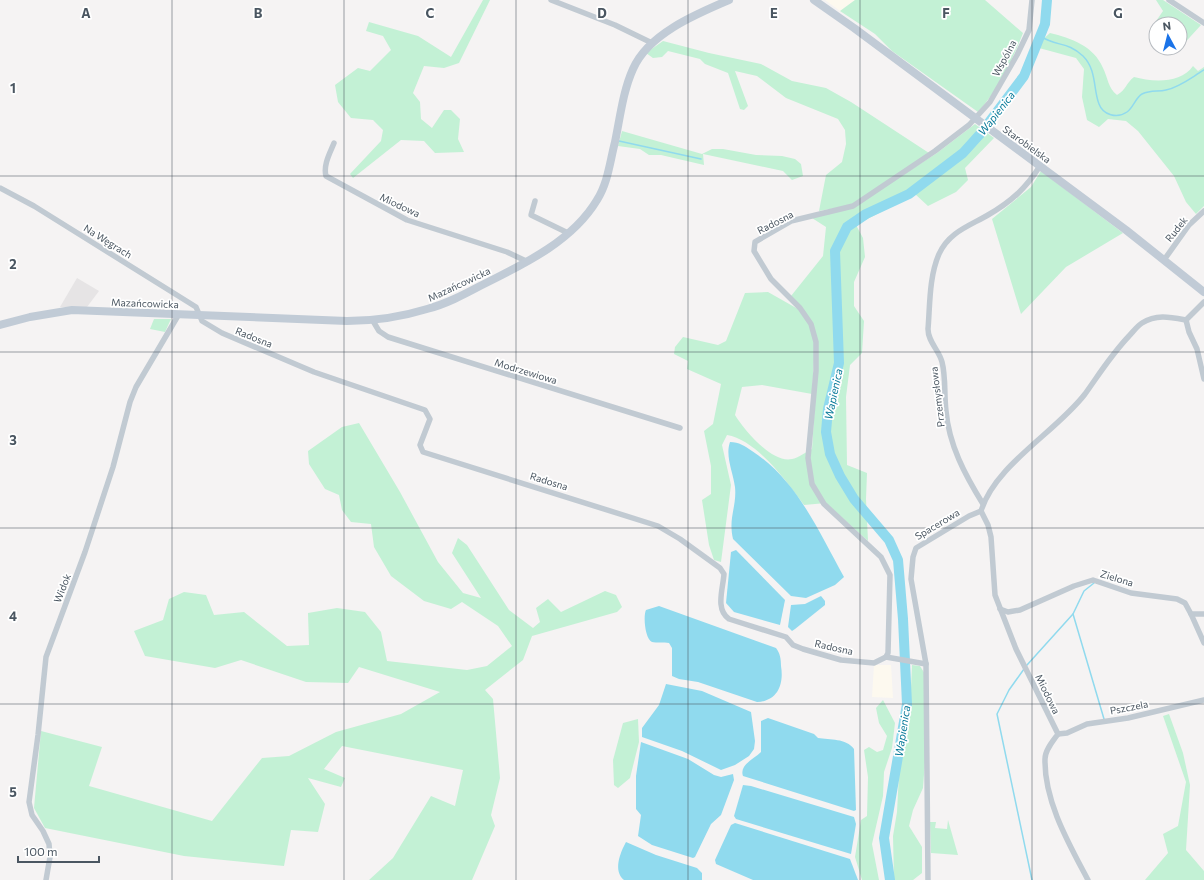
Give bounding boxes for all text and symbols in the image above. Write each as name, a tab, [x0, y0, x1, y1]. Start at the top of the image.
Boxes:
text: A	[81, 5, 91, 21]
text: B	[254, 5, 263, 21]
text: C	[426, 5, 435, 21]
text: D	[597, 5, 607, 21]
text: E	[770, 5, 778, 21]
text: F	[942, 5, 950, 21]
text: G	[1113, 5, 1123, 21]
north arrow	[1148, 16, 1188, 56]
text: N	[1162, 19, 1172, 33]
street label: Wspólna	[989, 38, 1019, 78]
text: 1	[10, 80, 16, 96]
water label: Wapienica	[975, 88, 1017, 137]
street label: Starobielska	[1001, 123, 1053, 165]
street label: Miodowa	[378, 191, 422, 219]
street label: Radosna	[755, 208, 795, 236]
street label: Rudek	[1162, 214, 1190, 244]
street label: Na Węgrach	[82, 221, 134, 261]
text: 2	[9, 256, 17, 272]
street label: Mazańcowicka	[426, 264, 492, 304]
street label: Mazańcowicka	[111, 296, 179, 310]
street label: Radosna	[234, 324, 274, 350]
street label: Modrzewiowa	[493, 356, 559, 386]
street label: Przemysłowa	[927, 366, 947, 428]
water label: Wapienica	[821, 367, 845, 421]
text: 3	[9, 432, 17, 448]
street label: Radosna	[529, 470, 569, 492]
street label: Spacerowa	[912, 506, 962, 542]
street label: Zielona	[1099, 567, 1135, 589]
street label: Widok	[51, 571, 73, 604]
text: 4	[9, 608, 17, 624]
street label: Radosna	[814, 637, 854, 657]
street label: Miodowa	[1033, 672, 1063, 716]
street label: Pszczela	[1109, 697, 1149, 717]
water label: Wapienica	[892, 704, 913, 758]
text: 5	[9, 784, 17, 800]
scale bar	[18, 838, 99, 864]
text: 100 m	[24, 844, 58, 858]

